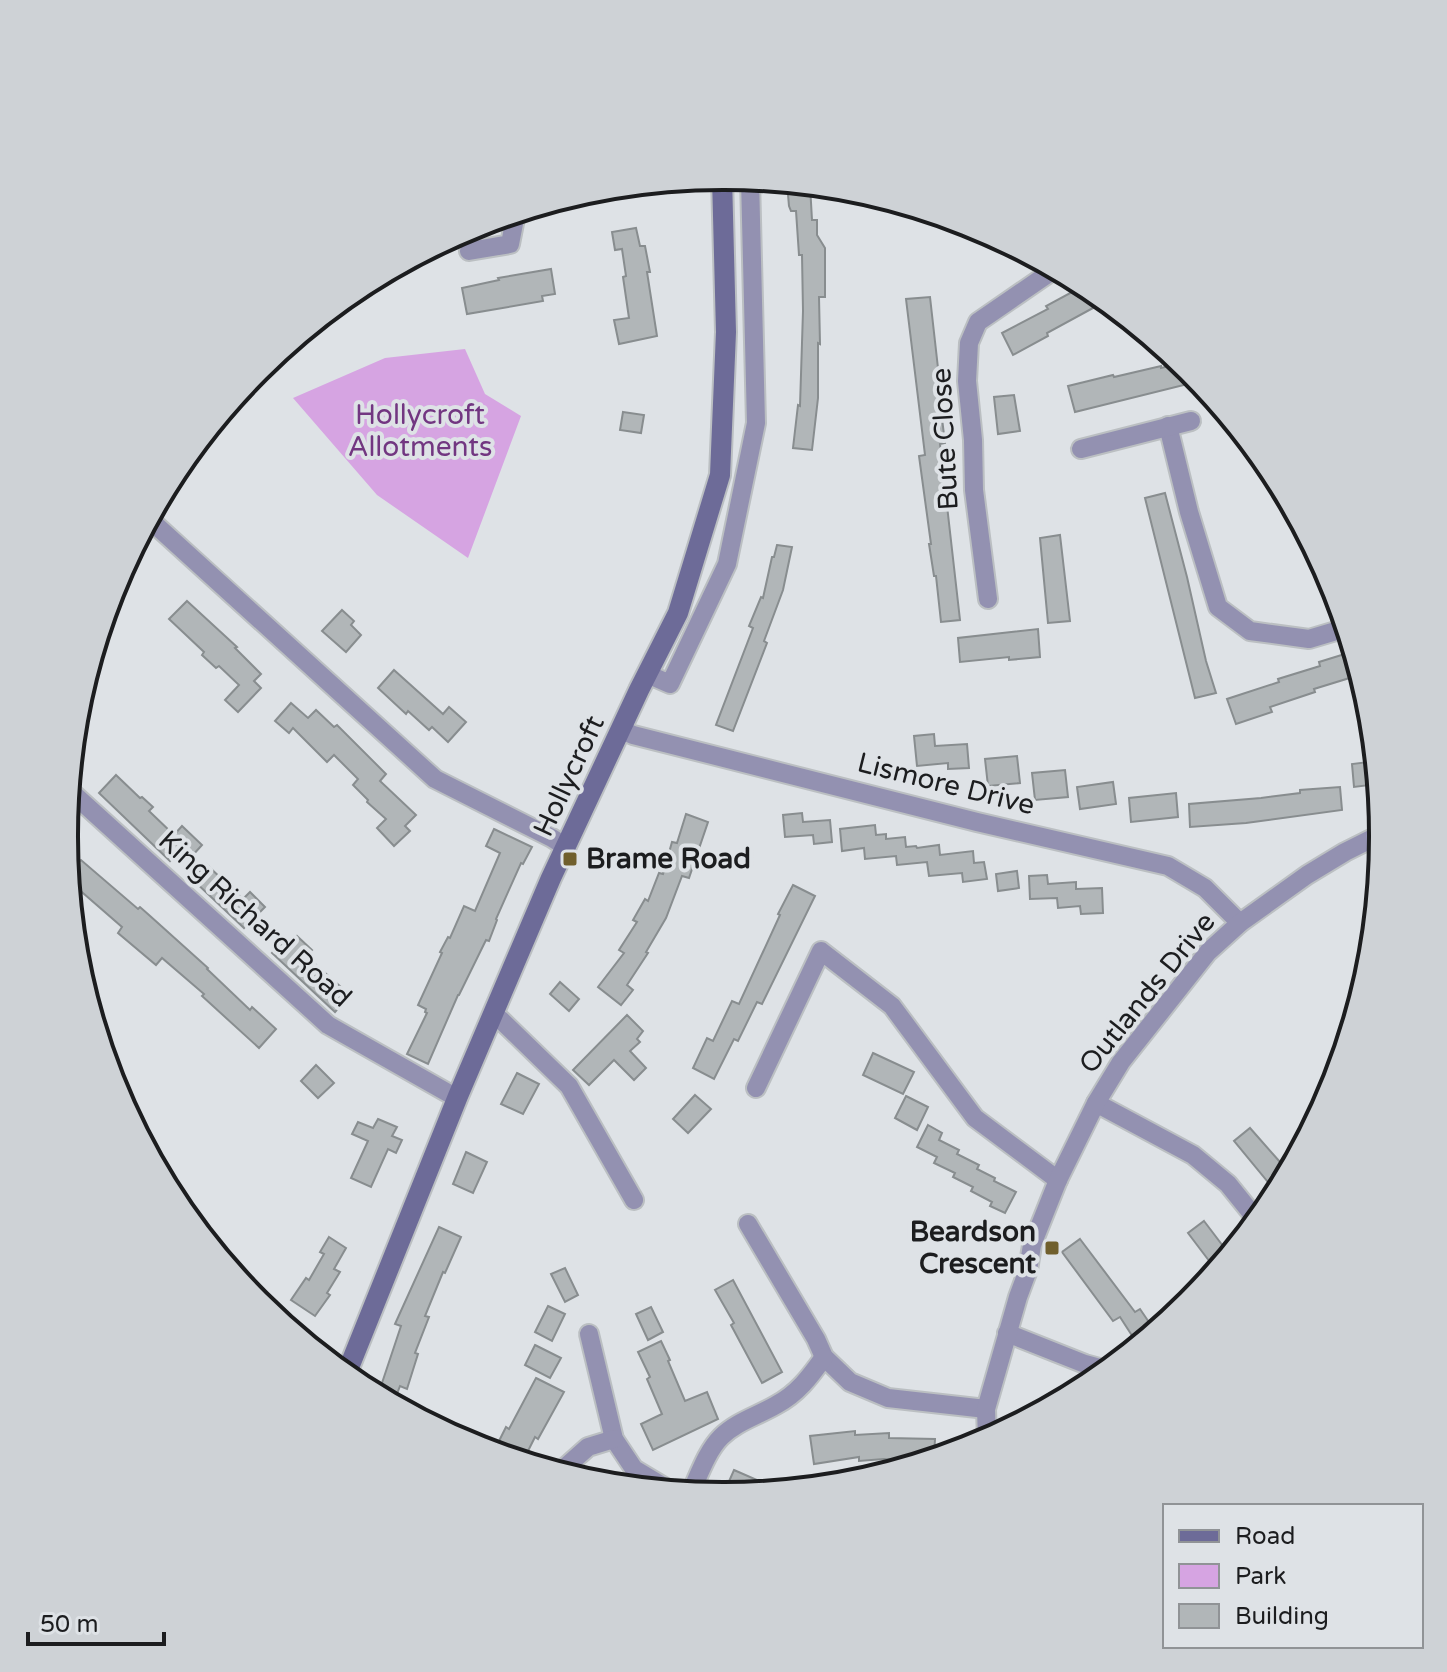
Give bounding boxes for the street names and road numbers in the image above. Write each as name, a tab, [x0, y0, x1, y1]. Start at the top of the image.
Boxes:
street label: Bute Close	[924, 367, 966, 511]
street label: Hollycroft	[526, 710, 612, 842]
street label: Lismore Drive	[854, 746, 1038, 822]
street label: King Richard Road	[151, 823, 359, 1015]
street label: Outlands Drive	[1072, 906, 1222, 1080]

